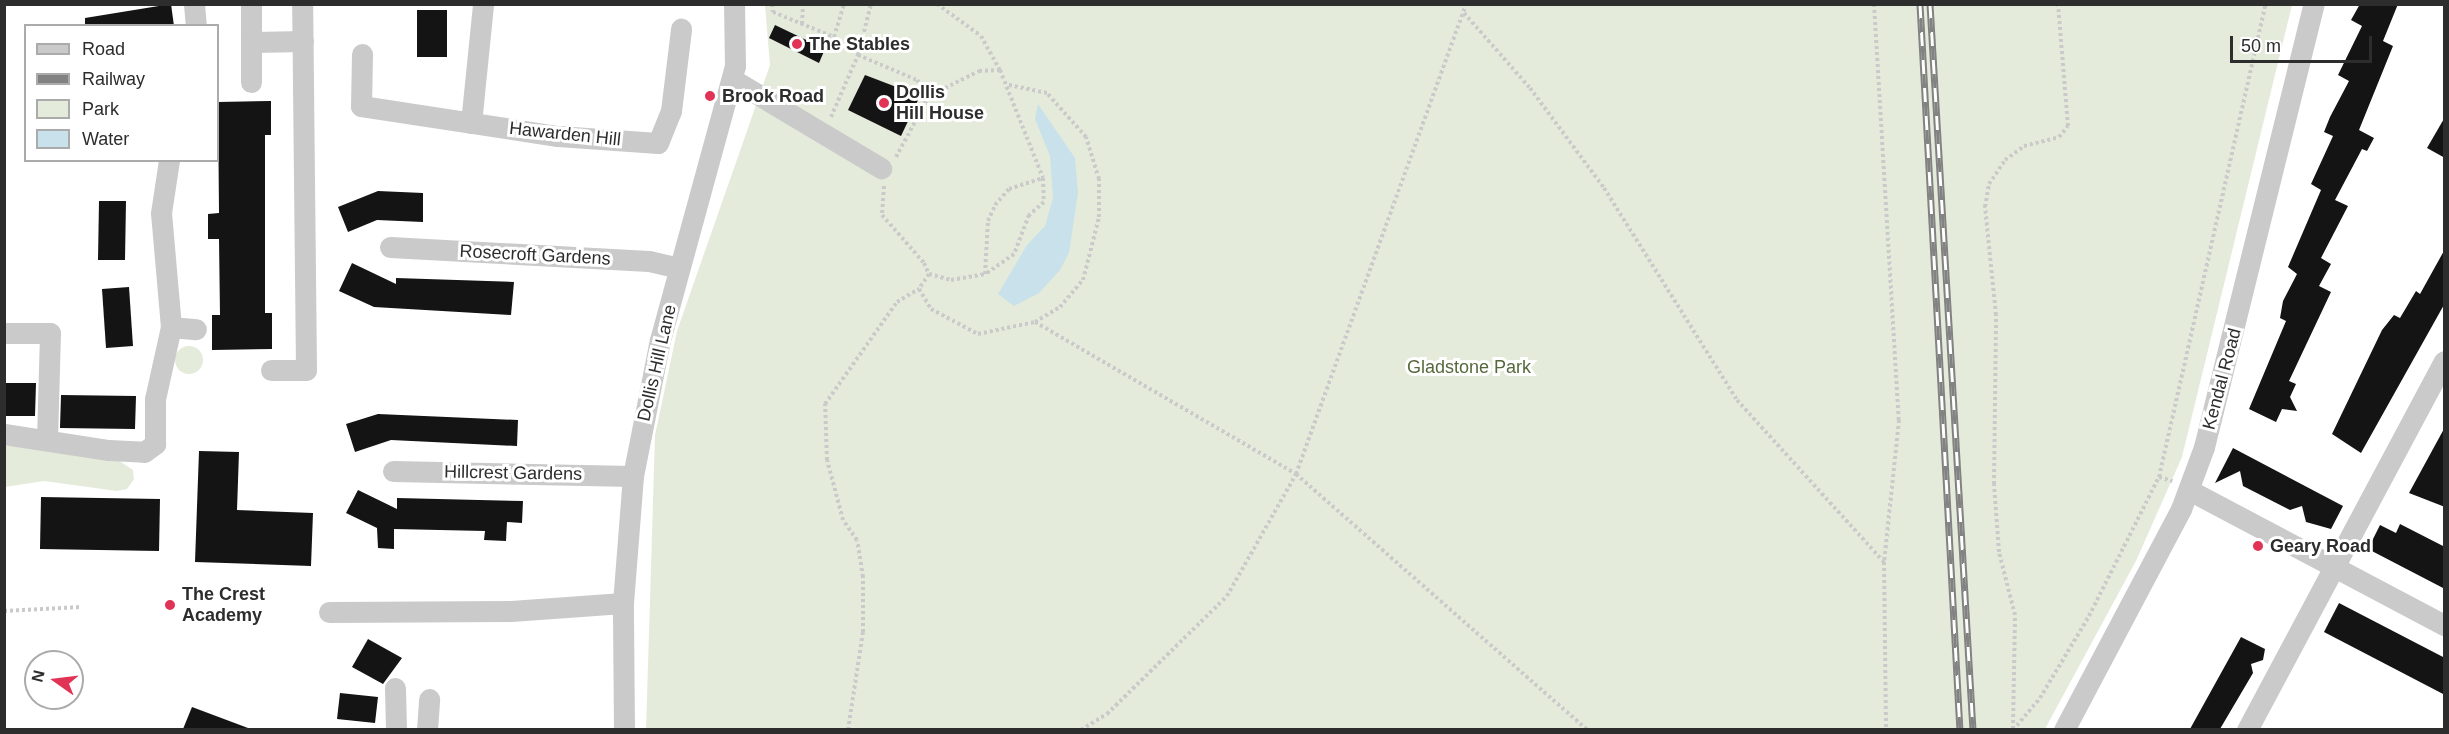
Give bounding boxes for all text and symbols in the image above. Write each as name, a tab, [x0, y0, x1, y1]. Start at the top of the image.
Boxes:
legend	[24, 24, 219, 162]
scale bar	[2233, 24, 2376, 62]
place label: The Stables	[809, 33, 910, 55]
text: 50 m	[2241, 36, 2281, 56]
marker: The Stables	[790, 37, 804, 51]
text: Road	[82, 39, 125, 59]
text: Railway	[82, 69, 145, 89]
place label: Dollis Hill House	[896, 82, 984, 124]
place label: Brook Road	[722, 85, 824, 107]
marker: Brook Road	[703, 89, 717, 103]
marker: Dollis Hill House	[877, 96, 891, 110]
text: Park	[82, 99, 119, 119]
street label: Hawarden Hill	[508, 117, 622, 151]
text: Water	[82, 129, 129, 149]
street label: Rosecroft Gardens	[459, 240, 611, 270]
street label: Dollis Hill Lane	[633, 303, 681, 423]
street label: Kendal Road	[2198, 326, 2246, 432]
park label: Gladstone Park	[1407, 356, 1531, 378]
street label: Hillcrest Gardens	[444, 461, 582, 485]
place label: Geary Road	[2270, 535, 2371, 557]
marker: Geary Road	[2251, 539, 2265, 553]
place label: The Crest Academy	[182, 584, 265, 626]
marker: The Crest Academy	[163, 598, 177, 612]
north arrow	[24, 650, 84, 710]
text: N	[28, 668, 48, 684]

